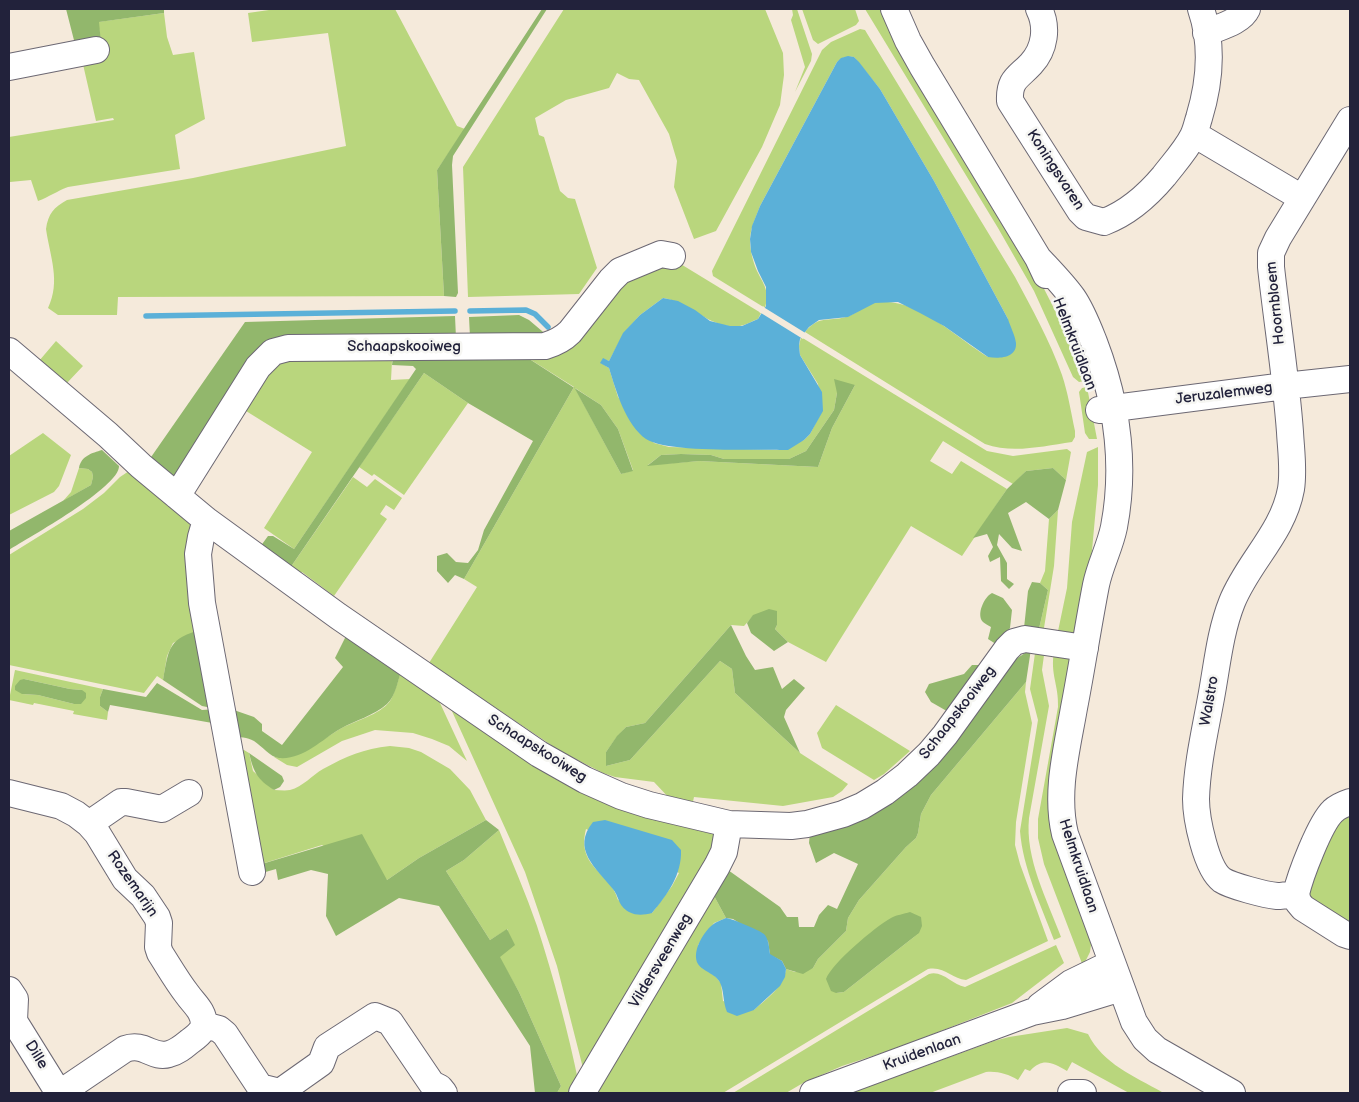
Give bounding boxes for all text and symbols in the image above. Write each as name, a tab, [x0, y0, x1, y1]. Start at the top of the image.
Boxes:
street label: Koningsvaren	[1022, 126, 1088, 214]
street label: Hoornbloem	[1263, 261, 1289, 345]
street label: Helmkruidlaan	[1048, 295, 1100, 393]
street label: Schaapskooiweg	[347, 338, 461, 356]
street label: Jeruzalemweg	[1174, 379, 1274, 409]
street label: Schaapskooiweg	[916, 663, 1000, 763]
street label: Walstro	[1197, 675, 1223, 727]
street label: Schaapskooiweg	[484, 711, 590, 787]
street label: Helmkruidlaan	[1054, 817, 1102, 915]
street label: Rozemarijn	[103, 847, 161, 921]
street label: Vildersveenweg	[626, 910, 696, 1012]
street label: Kruidenlaan	[881, 1031, 963, 1075]
street label: Dille	[20, 1038, 52, 1072]

